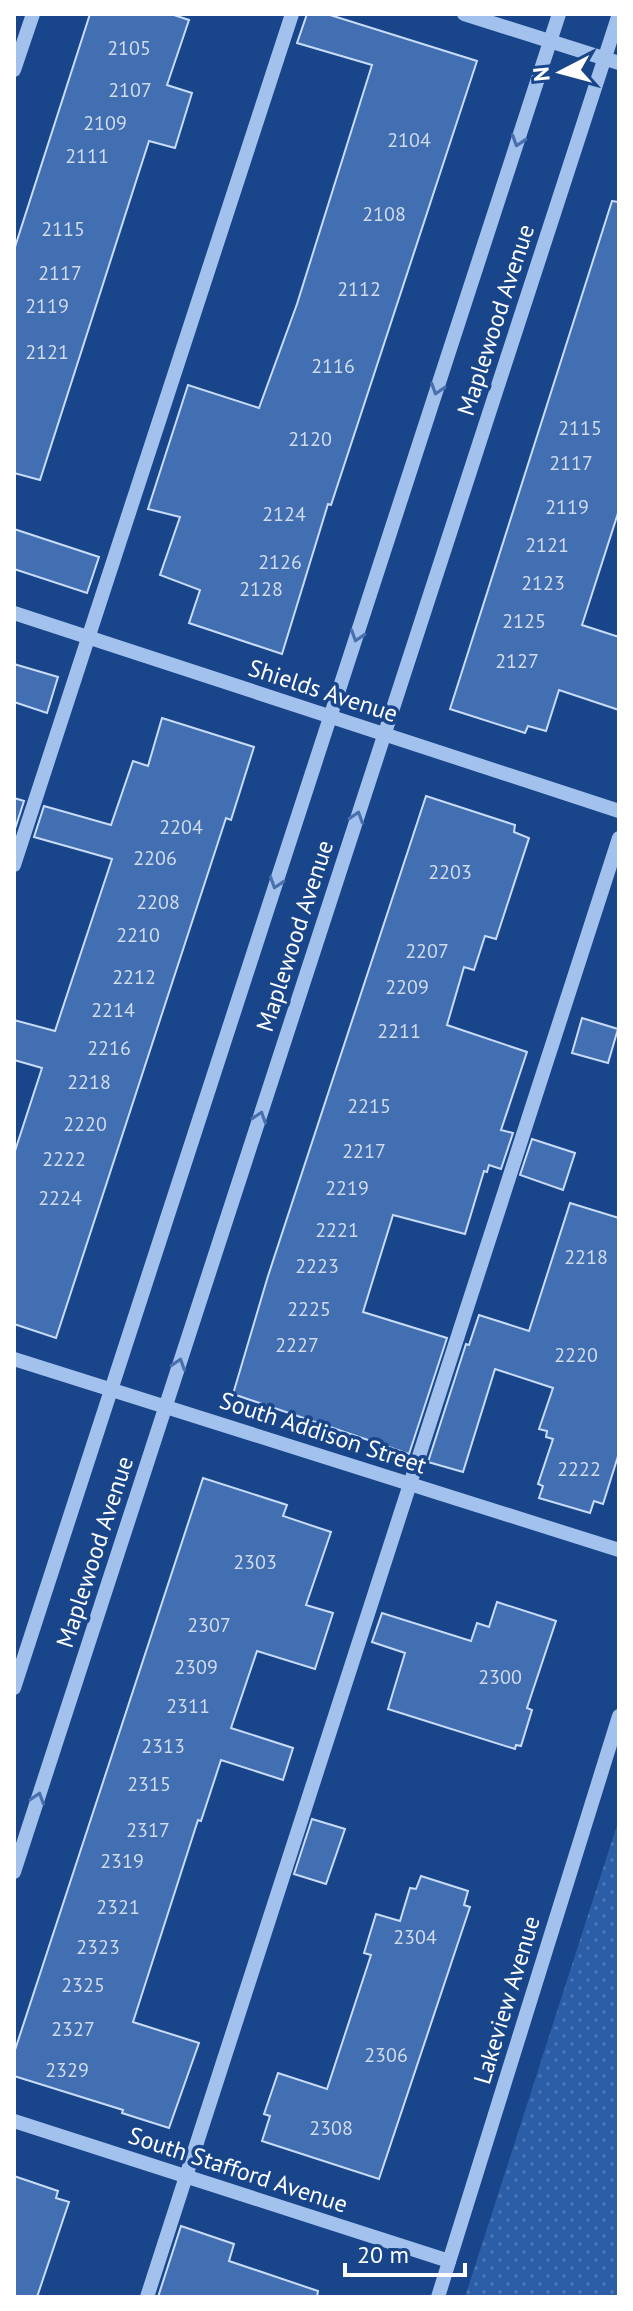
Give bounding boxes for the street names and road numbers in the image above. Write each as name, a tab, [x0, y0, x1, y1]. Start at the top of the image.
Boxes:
street label: Maplewood Avenue	[450, 220, 541, 419]
street label: Shields Avenue	[245, 652, 402, 729]
street label: Maplewood Avenue	[249, 836, 340, 1035]
street label: South Addison Street	[216, 1384, 430, 1481]
street label: Maplewood Avenue	[49, 1452, 140, 1651]
street label: Lakeview Avenue	[466, 1912, 547, 2088]
street label: South Stafford Avenue	[125, 2119, 352, 2220]

